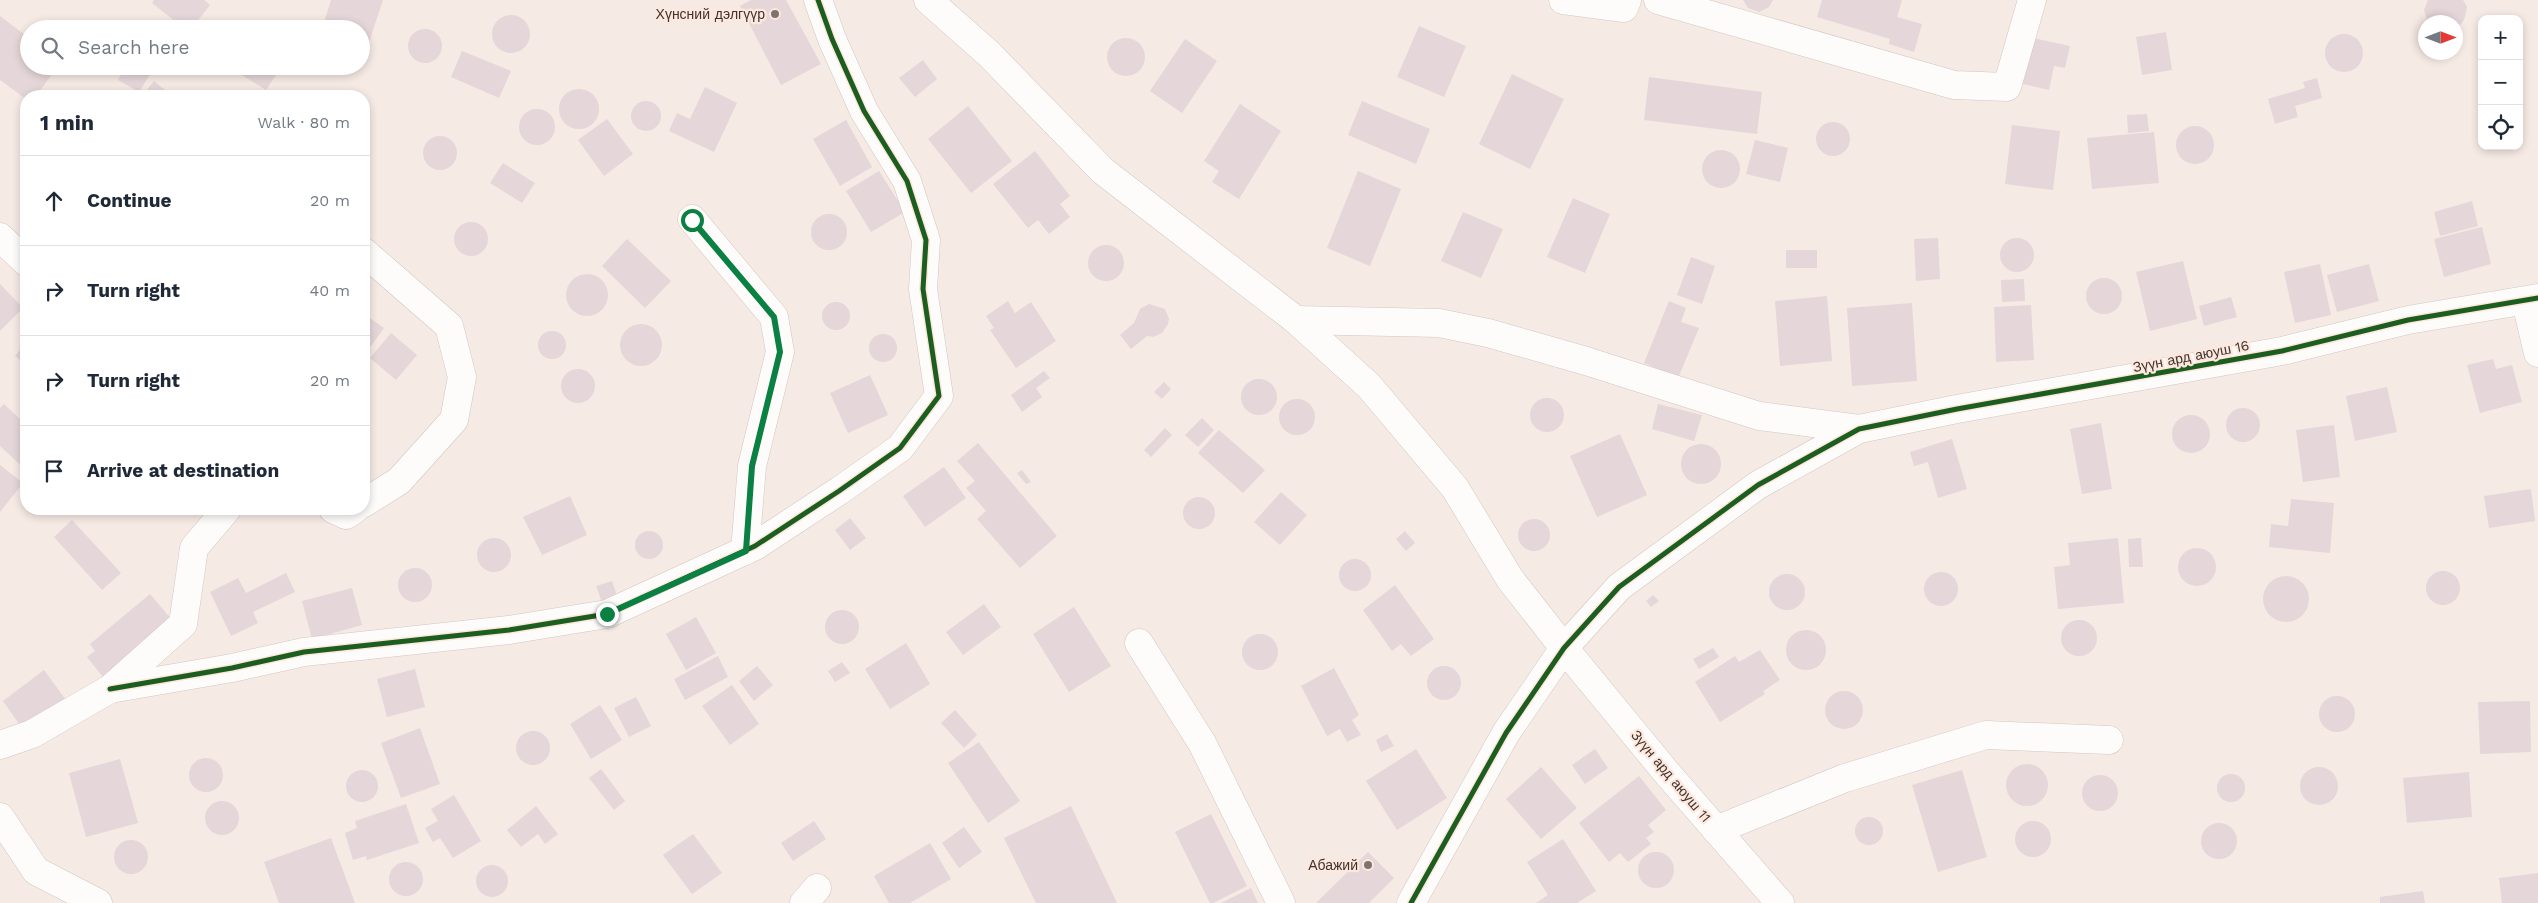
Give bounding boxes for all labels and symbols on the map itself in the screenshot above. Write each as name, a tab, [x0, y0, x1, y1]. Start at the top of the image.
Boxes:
place label: Хүнсний дэлгүүр	[656, 6, 765, 22]
marker: Хүнсний дэлгүүр	[769, 8, 781, 20]
north arrow	[2418, 15, 2463, 60]
route start	[681, 209, 704, 232]
street label: Зүүн ард аюуш 16	[2131, 337, 2251, 375]
route end	[596, 603, 619, 626]
street label: Зүүн ард аюуш 11	[1628, 727, 1714, 825]
place label: Абажий	[1308, 857, 1358, 873]
marker: Абажий	[1362, 859, 1374, 871]

